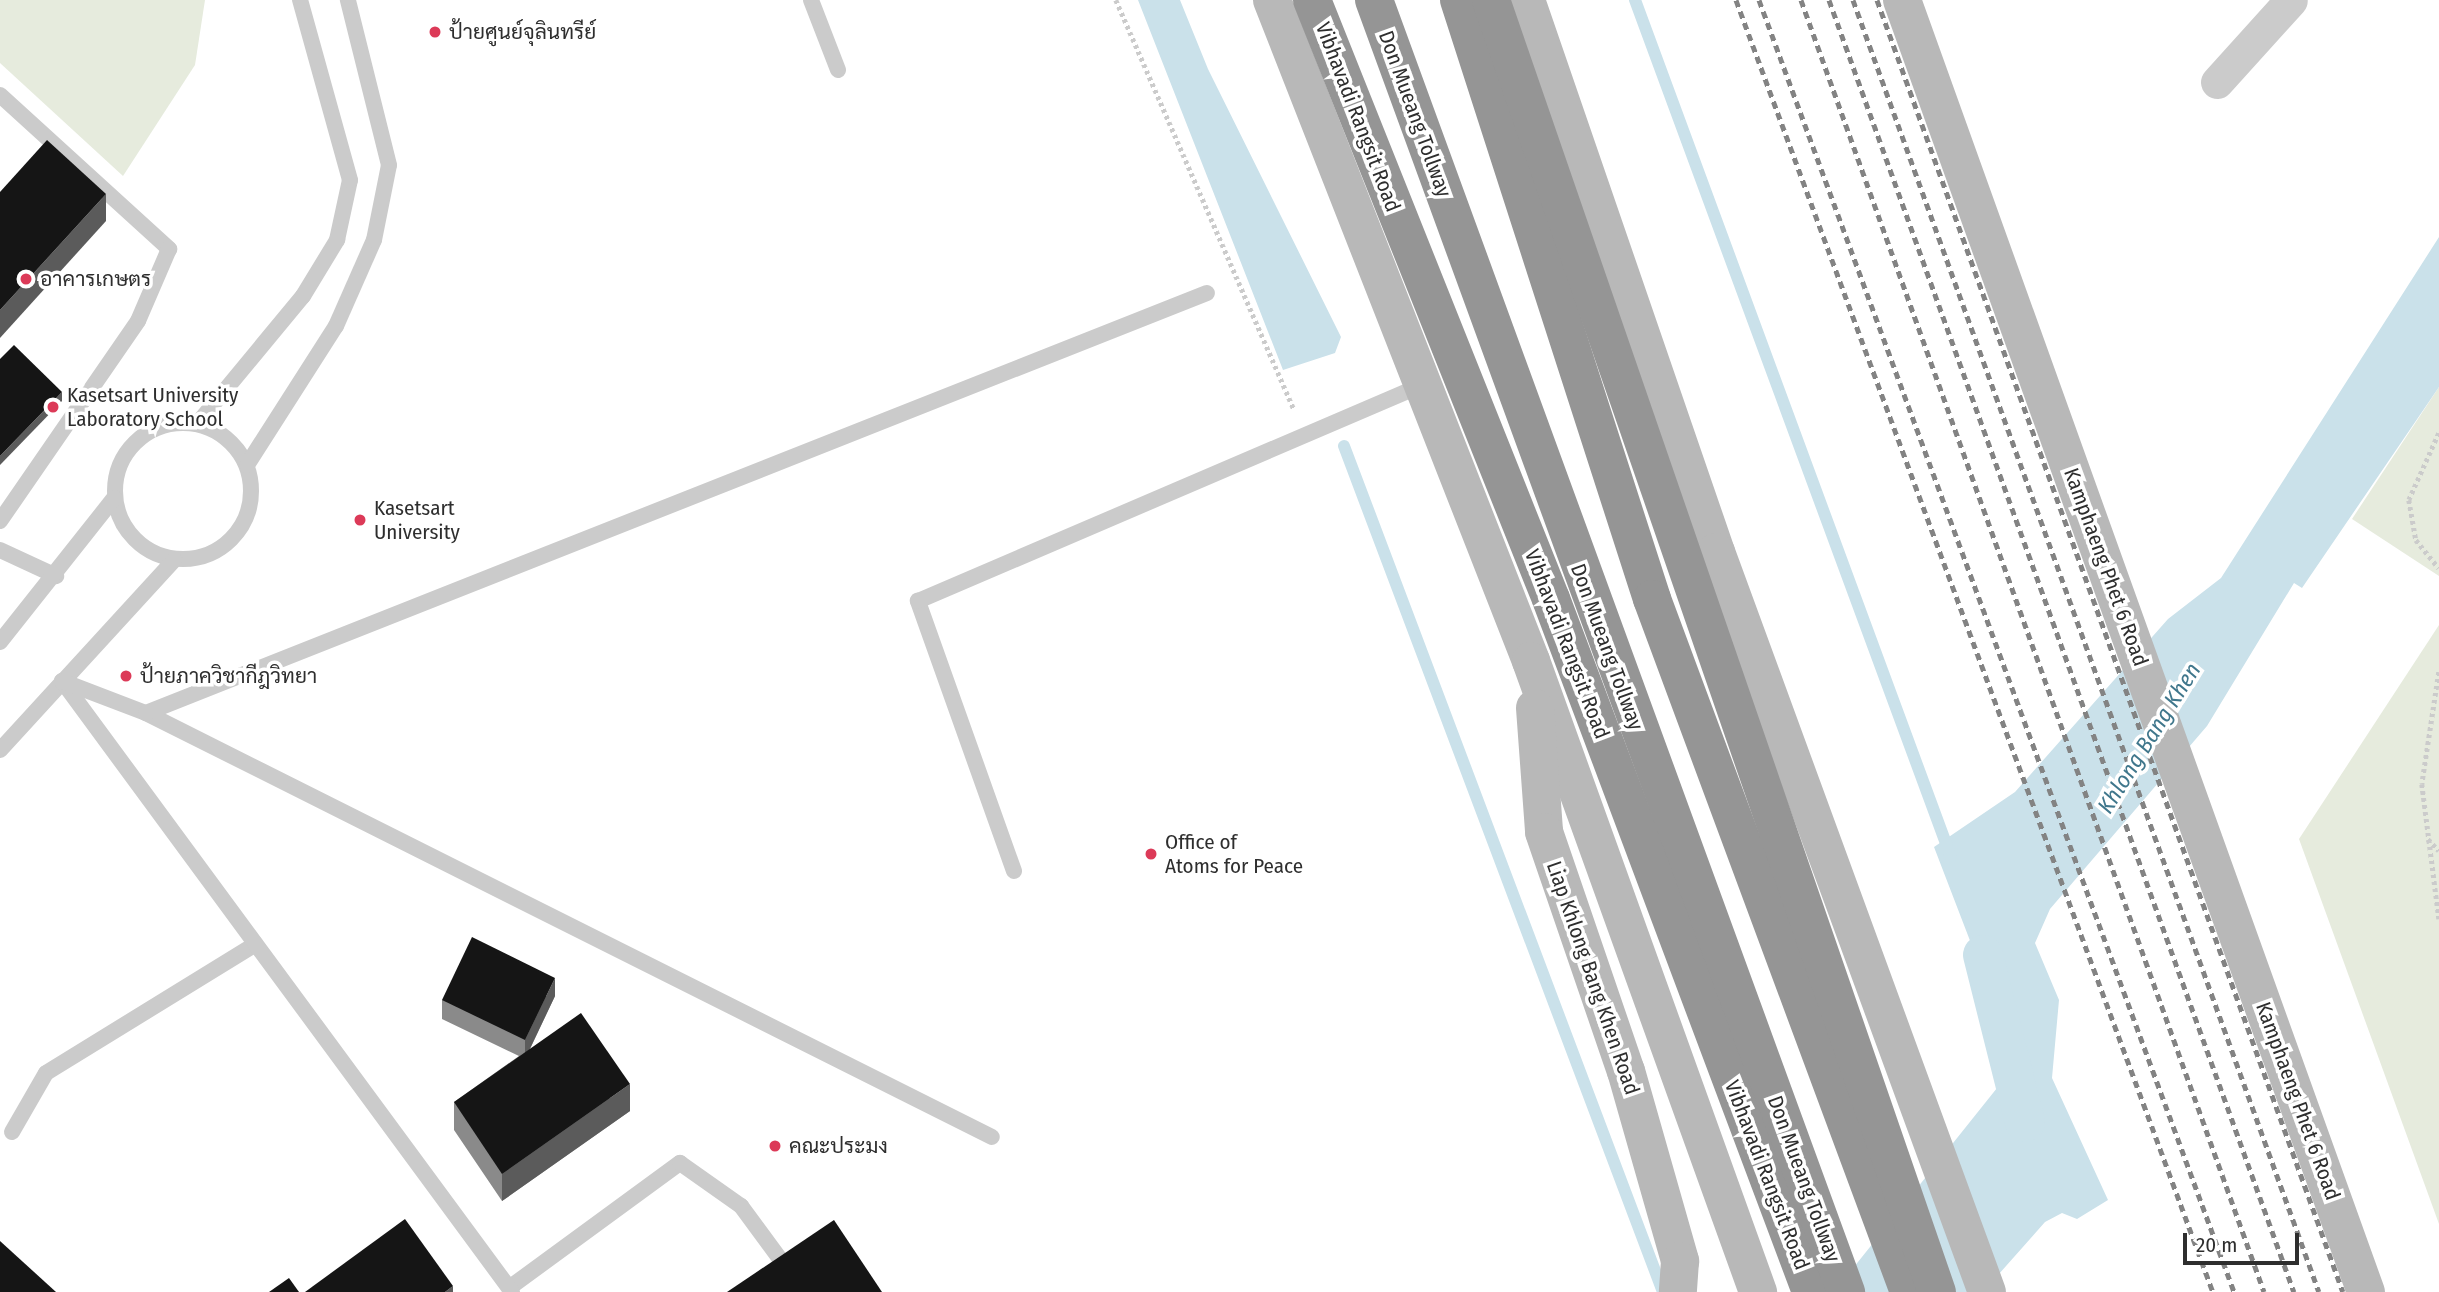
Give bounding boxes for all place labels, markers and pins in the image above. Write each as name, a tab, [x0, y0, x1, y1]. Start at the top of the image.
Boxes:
place label: ป้ายศูนย์จุลินทรีย์	[449, 19, 596, 45]
marker: ป้ายศูนย์จุลินทรีย์	[427, 24, 443, 40]
place label: อาคารเกษตร	[40, 266, 151, 292]
marker: อาคารเกษตร	[18, 271, 34, 287]
place label: Kasetsart University Laboratory School	[67, 382, 238, 432]
marker: Kasetsart University Laboratory School	[45, 399, 61, 415]
place label: Kasetsart University	[374, 495, 460, 545]
marker: Kasetsart University	[352, 512, 368, 528]
place label: ป้ายภาควิชากีฎวิทยา	[140, 663, 317, 689]
marker: ป้ายภาควิชากีฎวิทยา	[118, 668, 134, 684]
place label: Office of Atoms for Peace	[1165, 829, 1303, 879]
marker: Office of Atoms for Peace	[1143, 846, 1159, 862]
place label: คณะประมง	[789, 1133, 888, 1159]
marker: คณะประมง	[767, 1138, 783, 1154]

